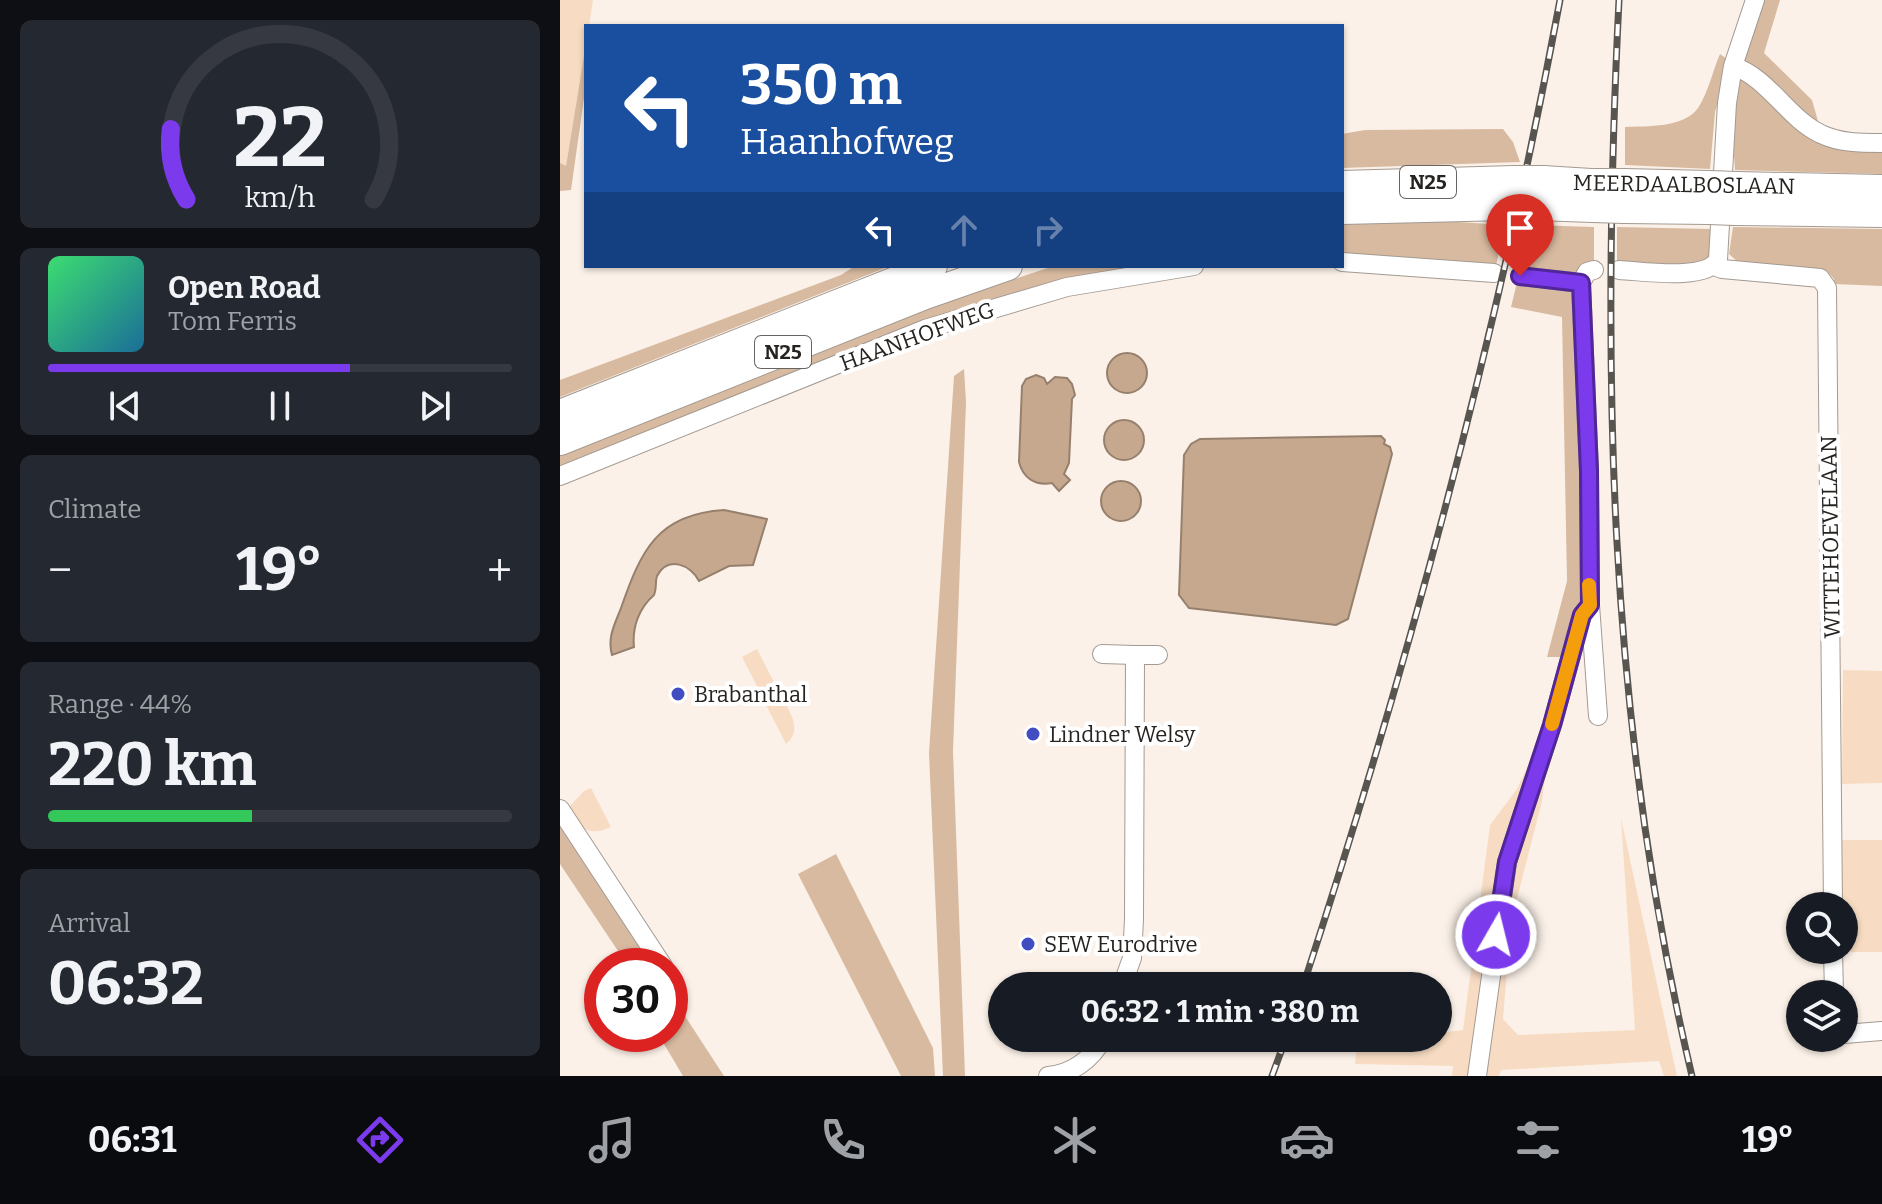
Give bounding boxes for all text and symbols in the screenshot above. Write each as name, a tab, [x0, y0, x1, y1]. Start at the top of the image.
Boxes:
text: 350 m	[740, 52, 902, 119]
icon: left	[608, 56, 712, 160]
text: 22	[233, 88, 327, 188]
text: Haanhofweg	[740, 120, 954, 164]
road number: N25	[1400, 166, 1456, 198]
street label: MEERDAALBOSLAAN	[1573, 169, 1795, 200]
text: km/h	[245, 180, 316, 215]
pin	[1486, 194, 1554, 276]
icon: arrive	[1498, 206, 1542, 250]
icon: left	[858, 208, 902, 252]
icon: ahead	[942, 208, 986, 252]
icon: right	[1026, 208, 1070, 252]
text: Open Road	[168, 270, 321, 306]
street label: HAANHOFWEG	[836, 296, 998, 377]
text: Tom Ferris	[168, 306, 297, 337]
road number: N25	[755, 336, 811, 368]
icon: previous	[103, 384, 147, 428]
icon: pause	[258, 384, 302, 428]
icon: next	[413, 384, 457, 428]
street label: WITTEHOEVELAAN	[1815, 435, 1846, 639]
text: Climate	[48, 494, 142, 525]
text: 19°	[236, 534, 323, 606]
text: −	[48, 544, 72, 597]
text: +	[487, 544, 512, 597]
place label: Brabanthal	[694, 681, 807, 708]
marker: Brabanthal	[669, 685, 687, 703]
text: Range · 44%	[48, 689, 192, 720]
place label: Lindner Welsy	[1049, 721, 1196, 748]
marker: Lindner Welsy	[1024, 725, 1042, 743]
text: 220 km	[48, 729, 257, 801]
map controls	[1786, 892, 1858, 1052]
button: search	[1786, 892, 1858, 964]
position arrow	[1454, 893, 1538, 977]
text: Arrival	[48, 908, 130, 939]
place label: SEW Eurodrive	[1044, 931, 1197, 958]
marker: SEW Eurodrive	[1019, 935, 1037, 953]
text: 06:32	[48, 948, 204, 1020]
speed limit sign: 30	[584, 948, 688, 1052]
button: layers	[1786, 980, 1858, 1052]
text: 06:32 · 1 min · 380 m	[1081, 994, 1359, 1030]
icon: directions	[352, 1112, 408, 1168]
icon: music	[584, 1112, 640, 1168]
icon: phone	[815, 1112, 871, 1168]
icon: climate	[1047, 1112, 1103, 1168]
icon: car	[1279, 1112, 1335, 1168]
icon: filters	[1510, 1112, 1566, 1168]
text: 06:31	[88, 1118, 177, 1162]
text: 19°	[1742, 1118, 1794, 1162]

